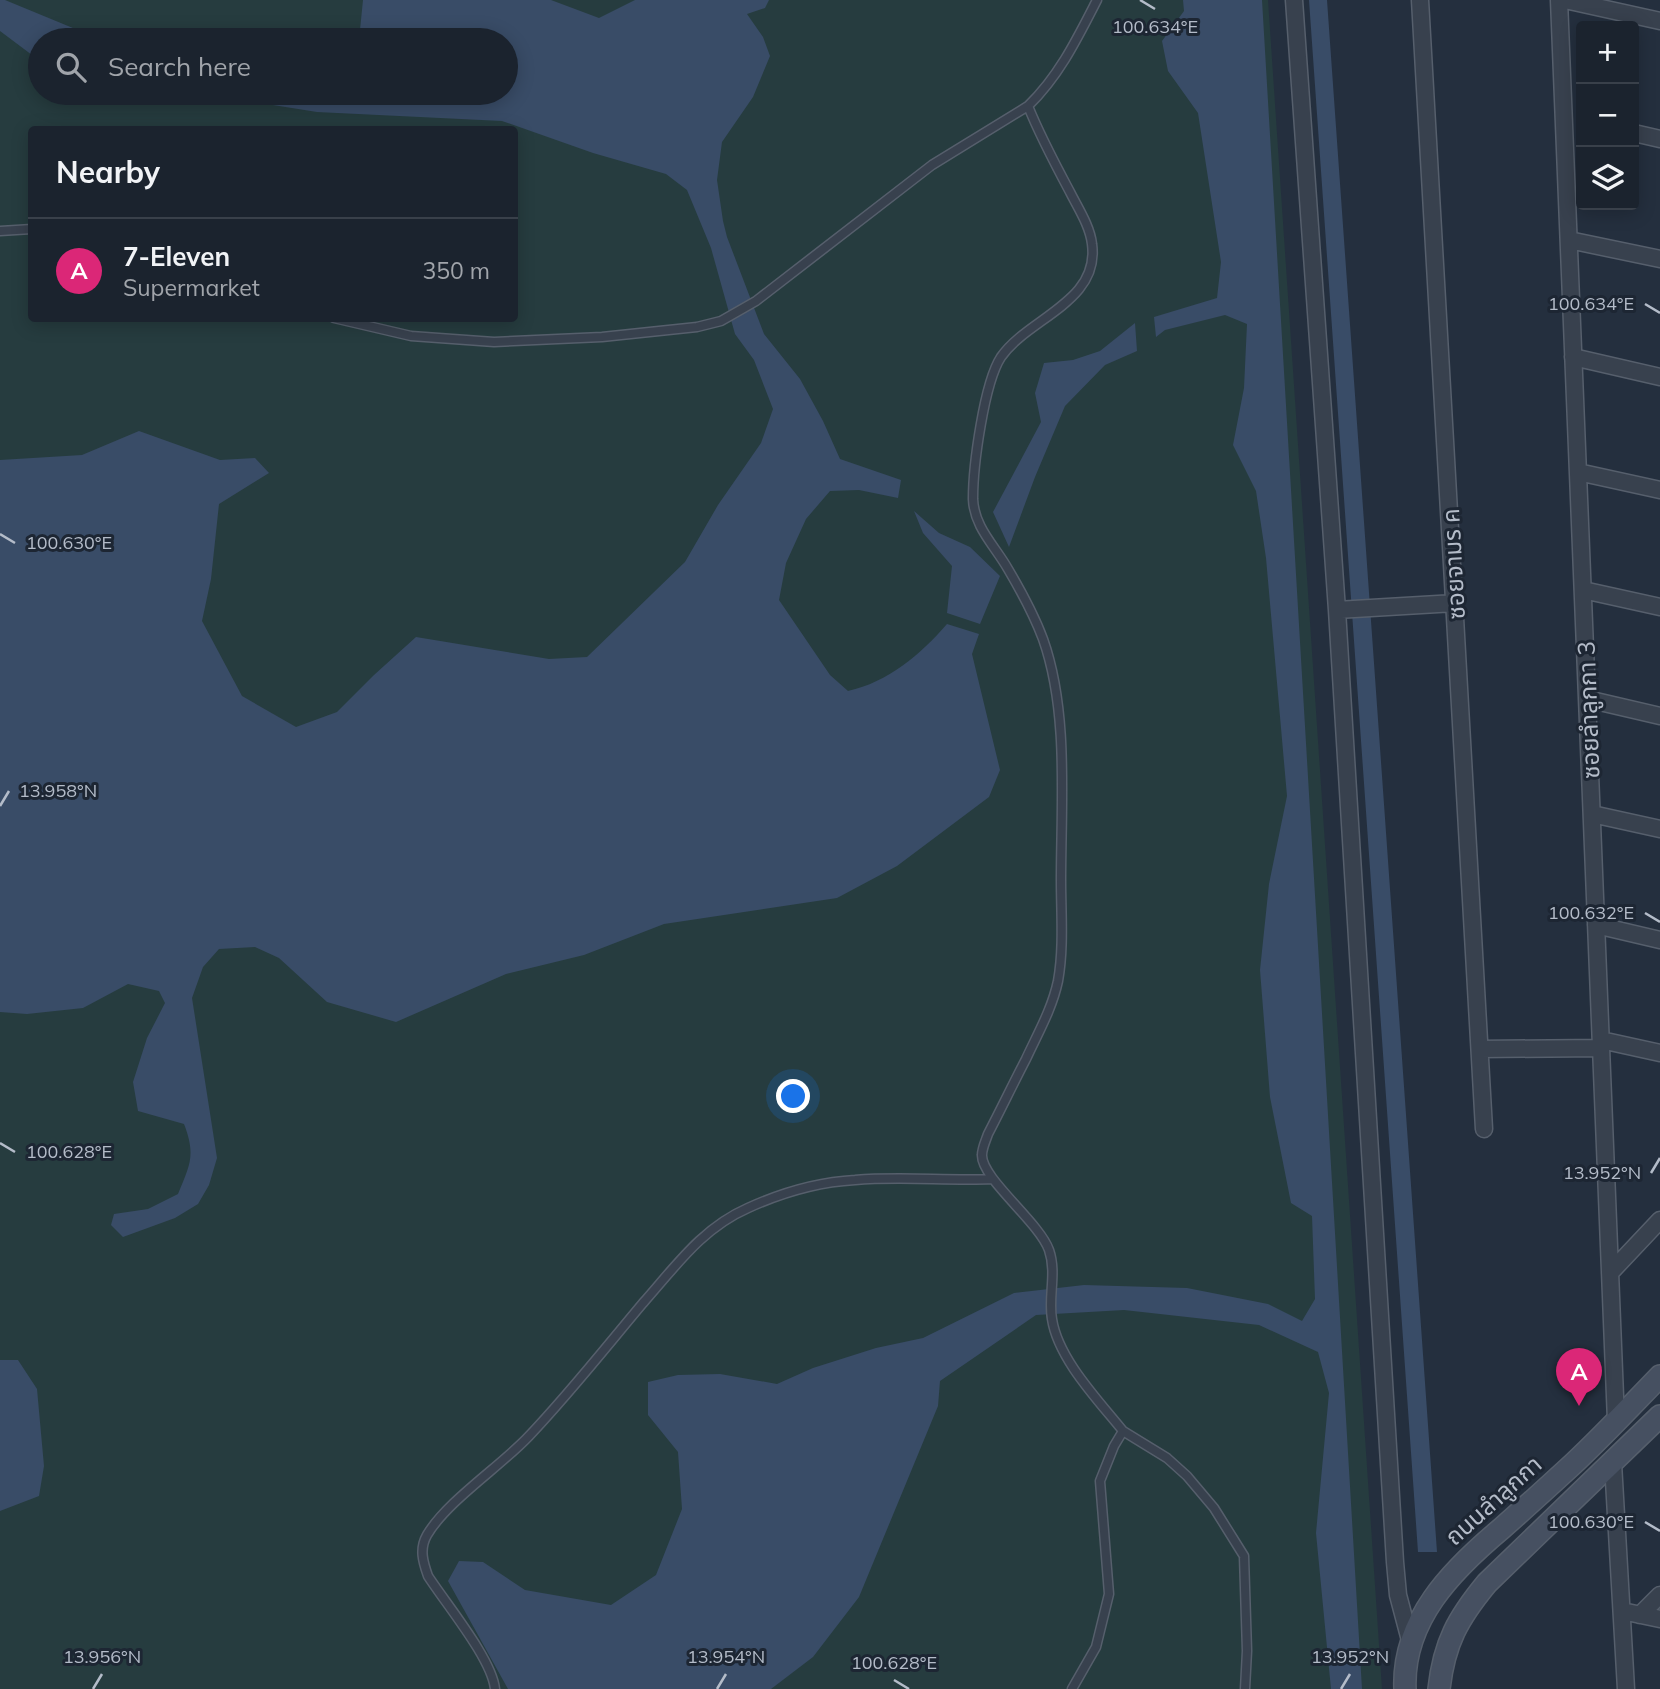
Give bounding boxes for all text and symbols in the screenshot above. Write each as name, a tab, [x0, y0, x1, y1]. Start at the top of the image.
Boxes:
text: 100.634°E	[1112, 15, 1198, 38]
map controls	[1576, 21, 1639, 210]
button: +	[1576, 21, 1639, 84]
search box	[28, 28, 518, 105]
icon: search	[52, 48, 90, 86]
text: Search here	[108, 50, 251, 83]
button: −	[1576, 84, 1639, 147]
button: layers	[1576, 147, 1639, 210]
text: Nearby	[56, 153, 160, 191]
text: 7-Eleven	[123, 240, 230, 273]
text: A	[70, 256, 88, 285]
text: 350 m	[422, 256, 490, 285]
text: Supermarket	[123, 273, 260, 302]
text: 100.634°E	[1548, 292, 1634, 315]
street label: ซอยจามร ค	[1435, 508, 1471, 620]
text: 100.630°E	[26, 531, 112, 554]
street label: ซอยลำลูกกา 3	[1571, 641, 1606, 779]
text: 13.958°N	[19, 779, 97, 802]
text: 100.632°E	[1548, 901, 1634, 924]
your location	[776, 1079, 810, 1113]
text: 100.628°E	[26, 1140, 112, 1163]
text: 13.952°N	[1563, 1161, 1641, 1184]
pin: A	[1556, 1348, 1602, 1406]
street label: ถนนลำลูกกา	[1439, 1449, 1548, 1552]
text: 100.630°E	[1548, 1510, 1634, 1533]
text: 13.956°N	[63, 1645, 141, 1668]
text: 13.954°N	[687, 1645, 765, 1668]
text: 13.952°N	[1311, 1645, 1389, 1668]
text: 100.628°E	[851, 1651, 937, 1674]

